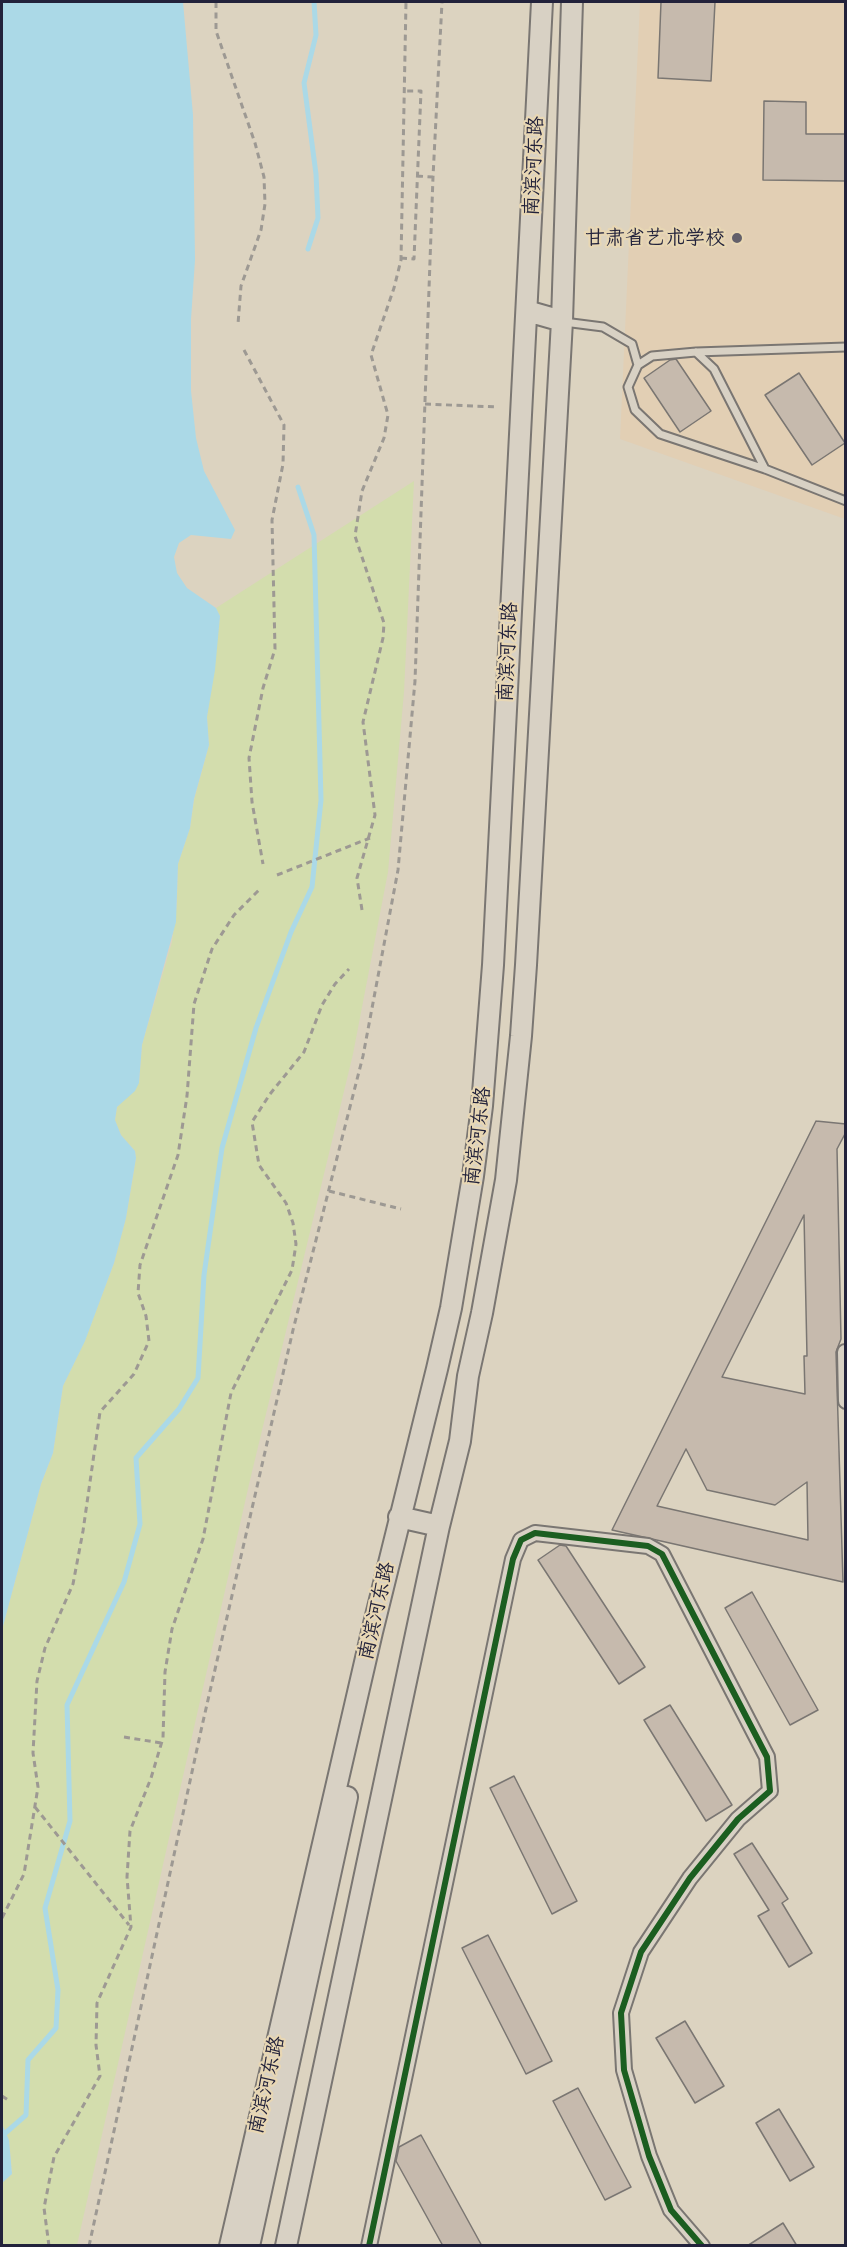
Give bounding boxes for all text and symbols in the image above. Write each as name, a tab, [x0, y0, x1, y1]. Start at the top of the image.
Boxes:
street label: 南滨河东路	[519, 115, 549, 217]
place label: 甘肃省艺术学校	[585, 226, 725, 250]
marker: 甘肃省艺术学校	[730, 231, 744, 245]
street label: 南滨河东路	[493, 601, 523, 703]
street label: 南滨河东路	[460, 1085, 496, 1187]
street label: 南滨河东路	[354, 1560, 400, 1662]
street label: 南滨河东路	[244, 2034, 290, 2136]

